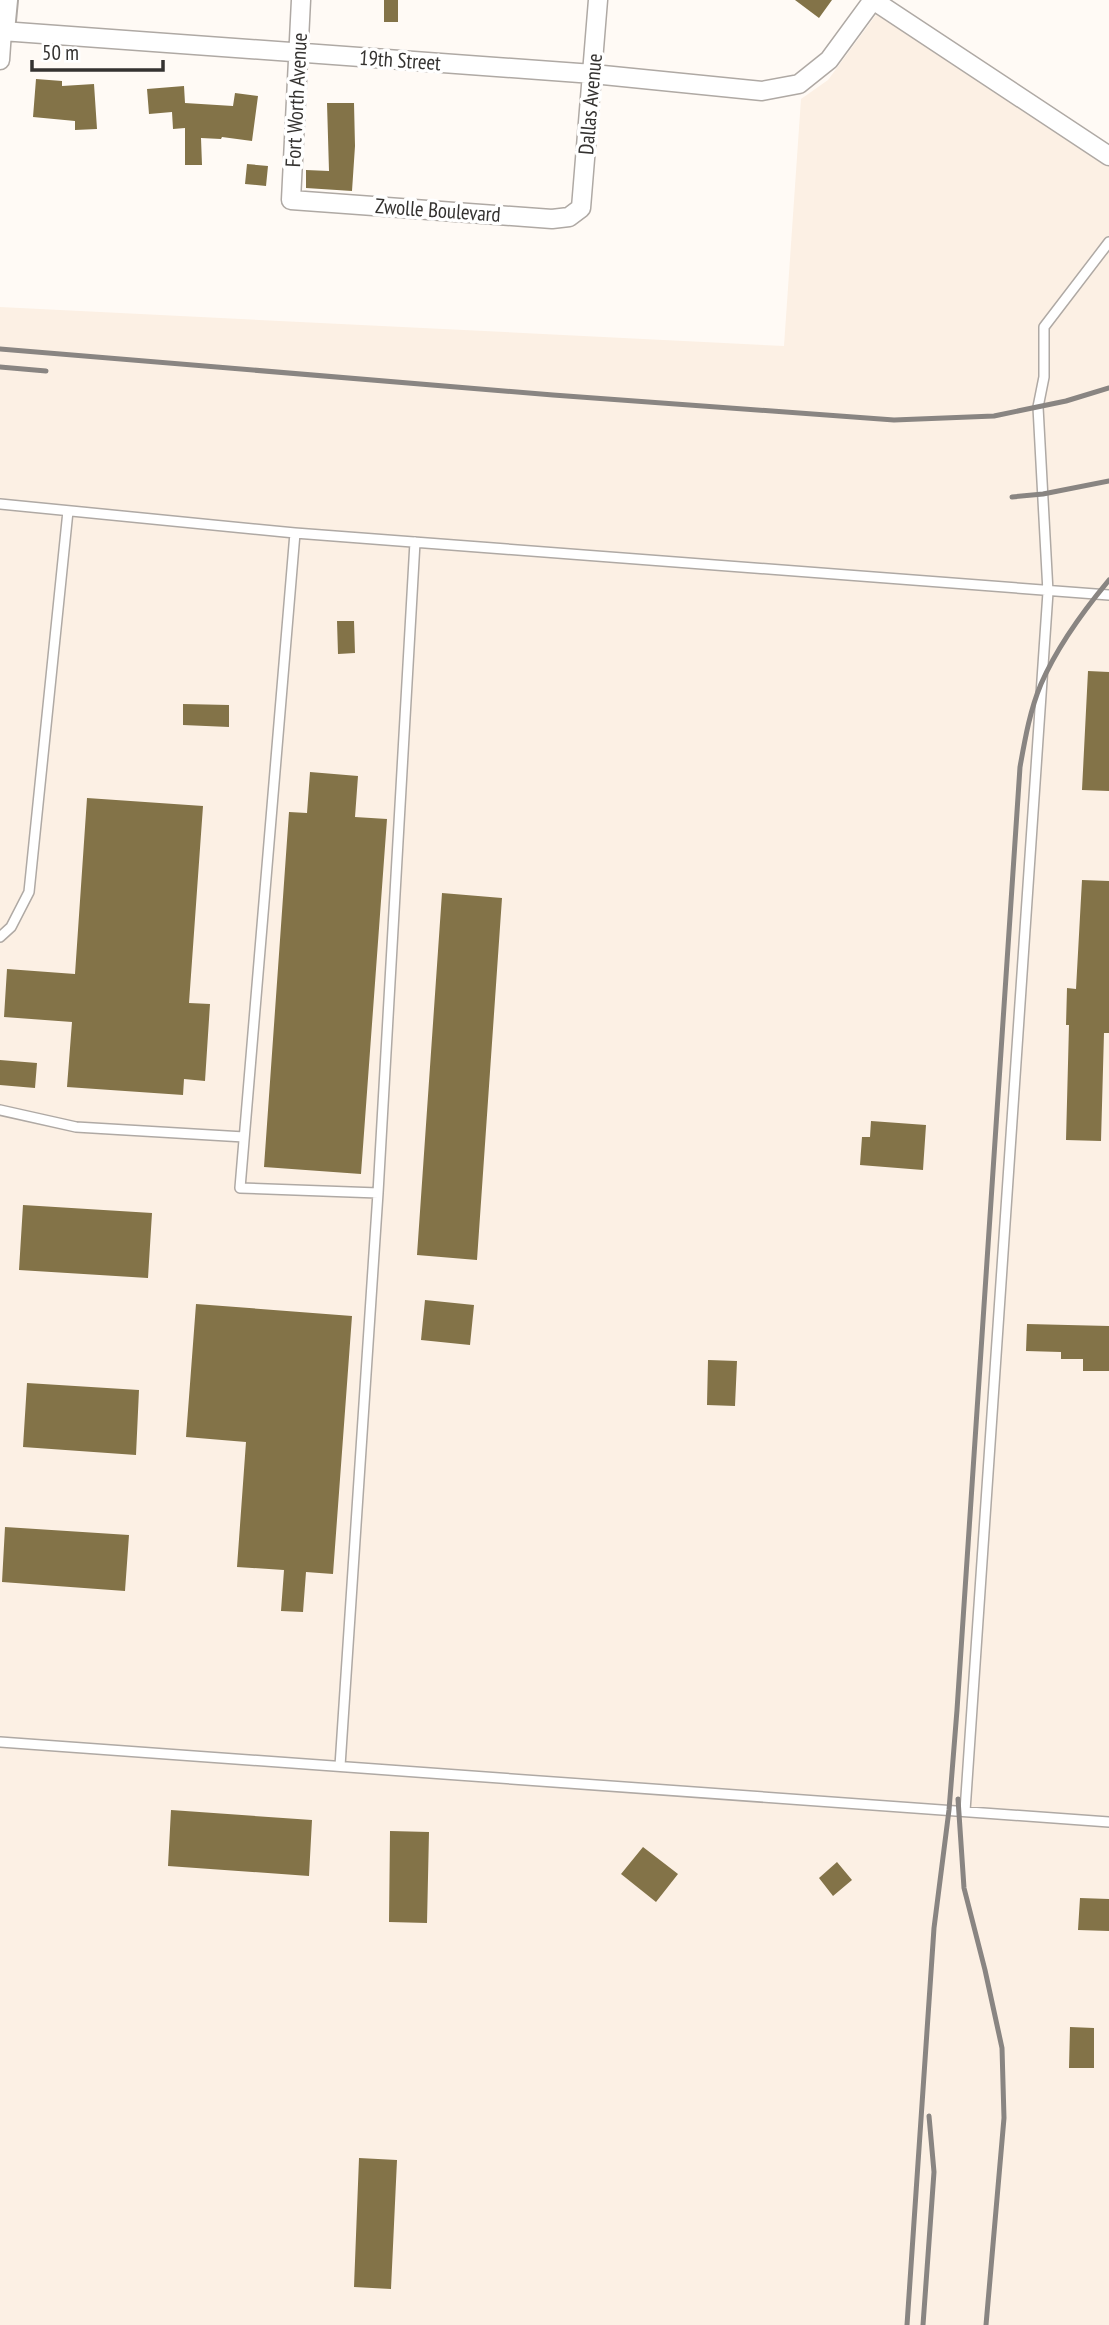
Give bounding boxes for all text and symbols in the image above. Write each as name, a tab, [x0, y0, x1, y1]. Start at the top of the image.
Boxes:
scale bar	[32, 28, 163, 72]
street label: Fort Worth Avenue	[279, 32, 313, 168]
text: 50 m	[42, 39, 79, 66]
street label: 19th Street	[358, 44, 442, 76]
street label: Dallas Avenue	[572, 52, 608, 156]
street label: Zwolle Boulevard	[374, 192, 502, 228]

